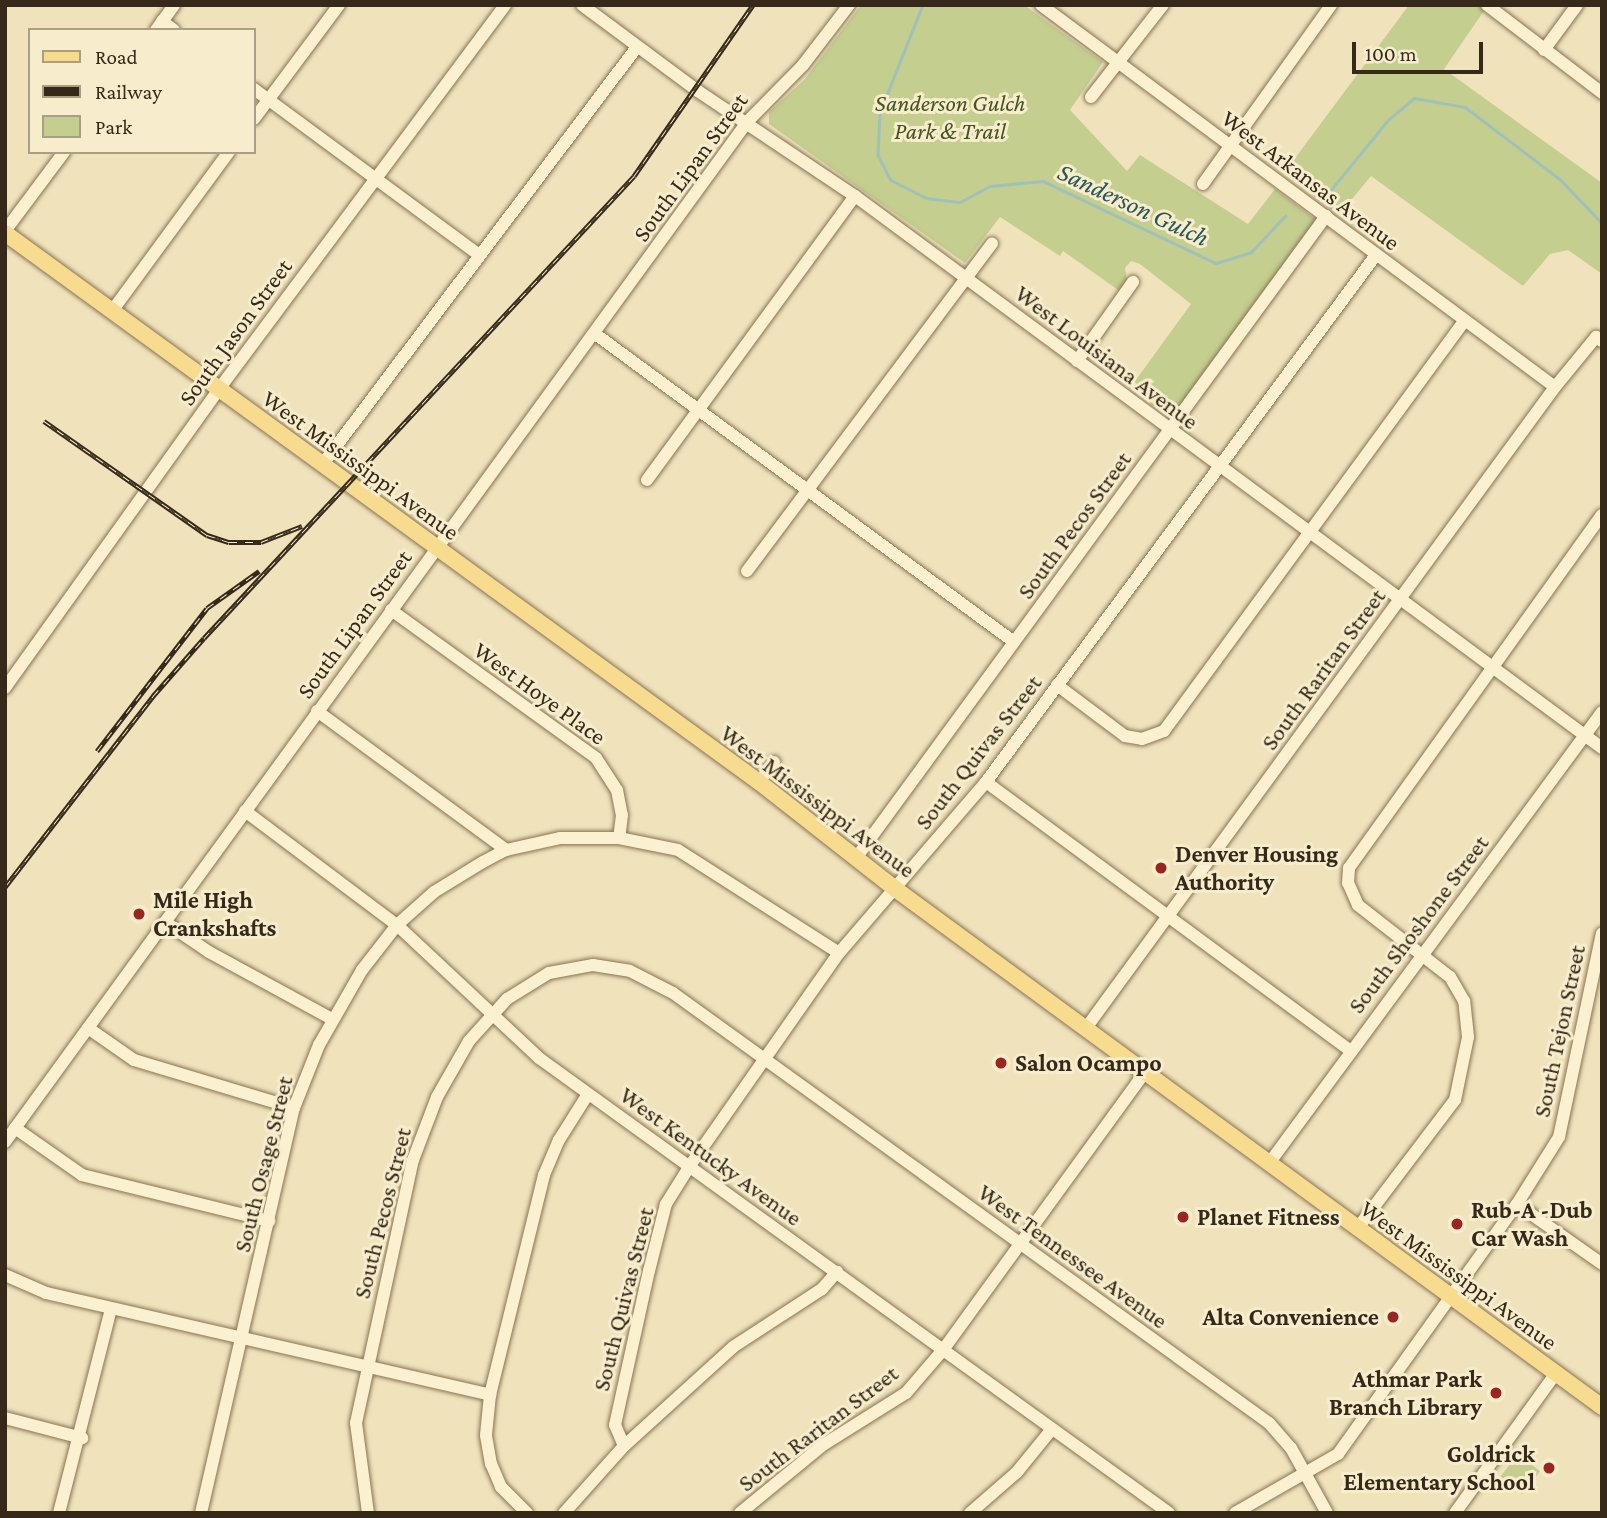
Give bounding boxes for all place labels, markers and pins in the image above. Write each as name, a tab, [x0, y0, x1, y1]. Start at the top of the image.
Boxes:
place label: Denver Housing Authority	[1175, 840, 1338, 896]
marker: Denver Housing Authority	[1153, 860, 1169, 876]
place label: Mile High Crankshafts	[153, 886, 276, 942]
marker: Mile High Crankshafts	[131, 906, 147, 922]
place label: Salon Ocampo	[1015, 1049, 1162, 1077]
marker: Salon Ocampo	[993, 1055, 1009, 1071]
place label: Rub-A -Dub Car Wash	[1471, 1196, 1593, 1252]
place label: Planet Fitness	[1197, 1203, 1340, 1231]
marker: Planet Fitness	[1175, 1209, 1191, 1225]
marker: Rub-A -Dub Car Wash	[1449, 1216, 1465, 1232]
place label: Alta Convenience	[1202, 1303, 1379, 1331]
marker: Alta Convenience	[1385, 1309, 1401, 1325]
place label: Athmar Park Branch Library	[1329, 1365, 1482, 1421]
marker: Athmar Park Branch Library	[1488, 1385, 1504, 1401]
place label: Goldrick Elementary School	[1343, 1440, 1535, 1496]
marker: Goldrick Elementary School	[1541, 1460, 1557, 1476]

